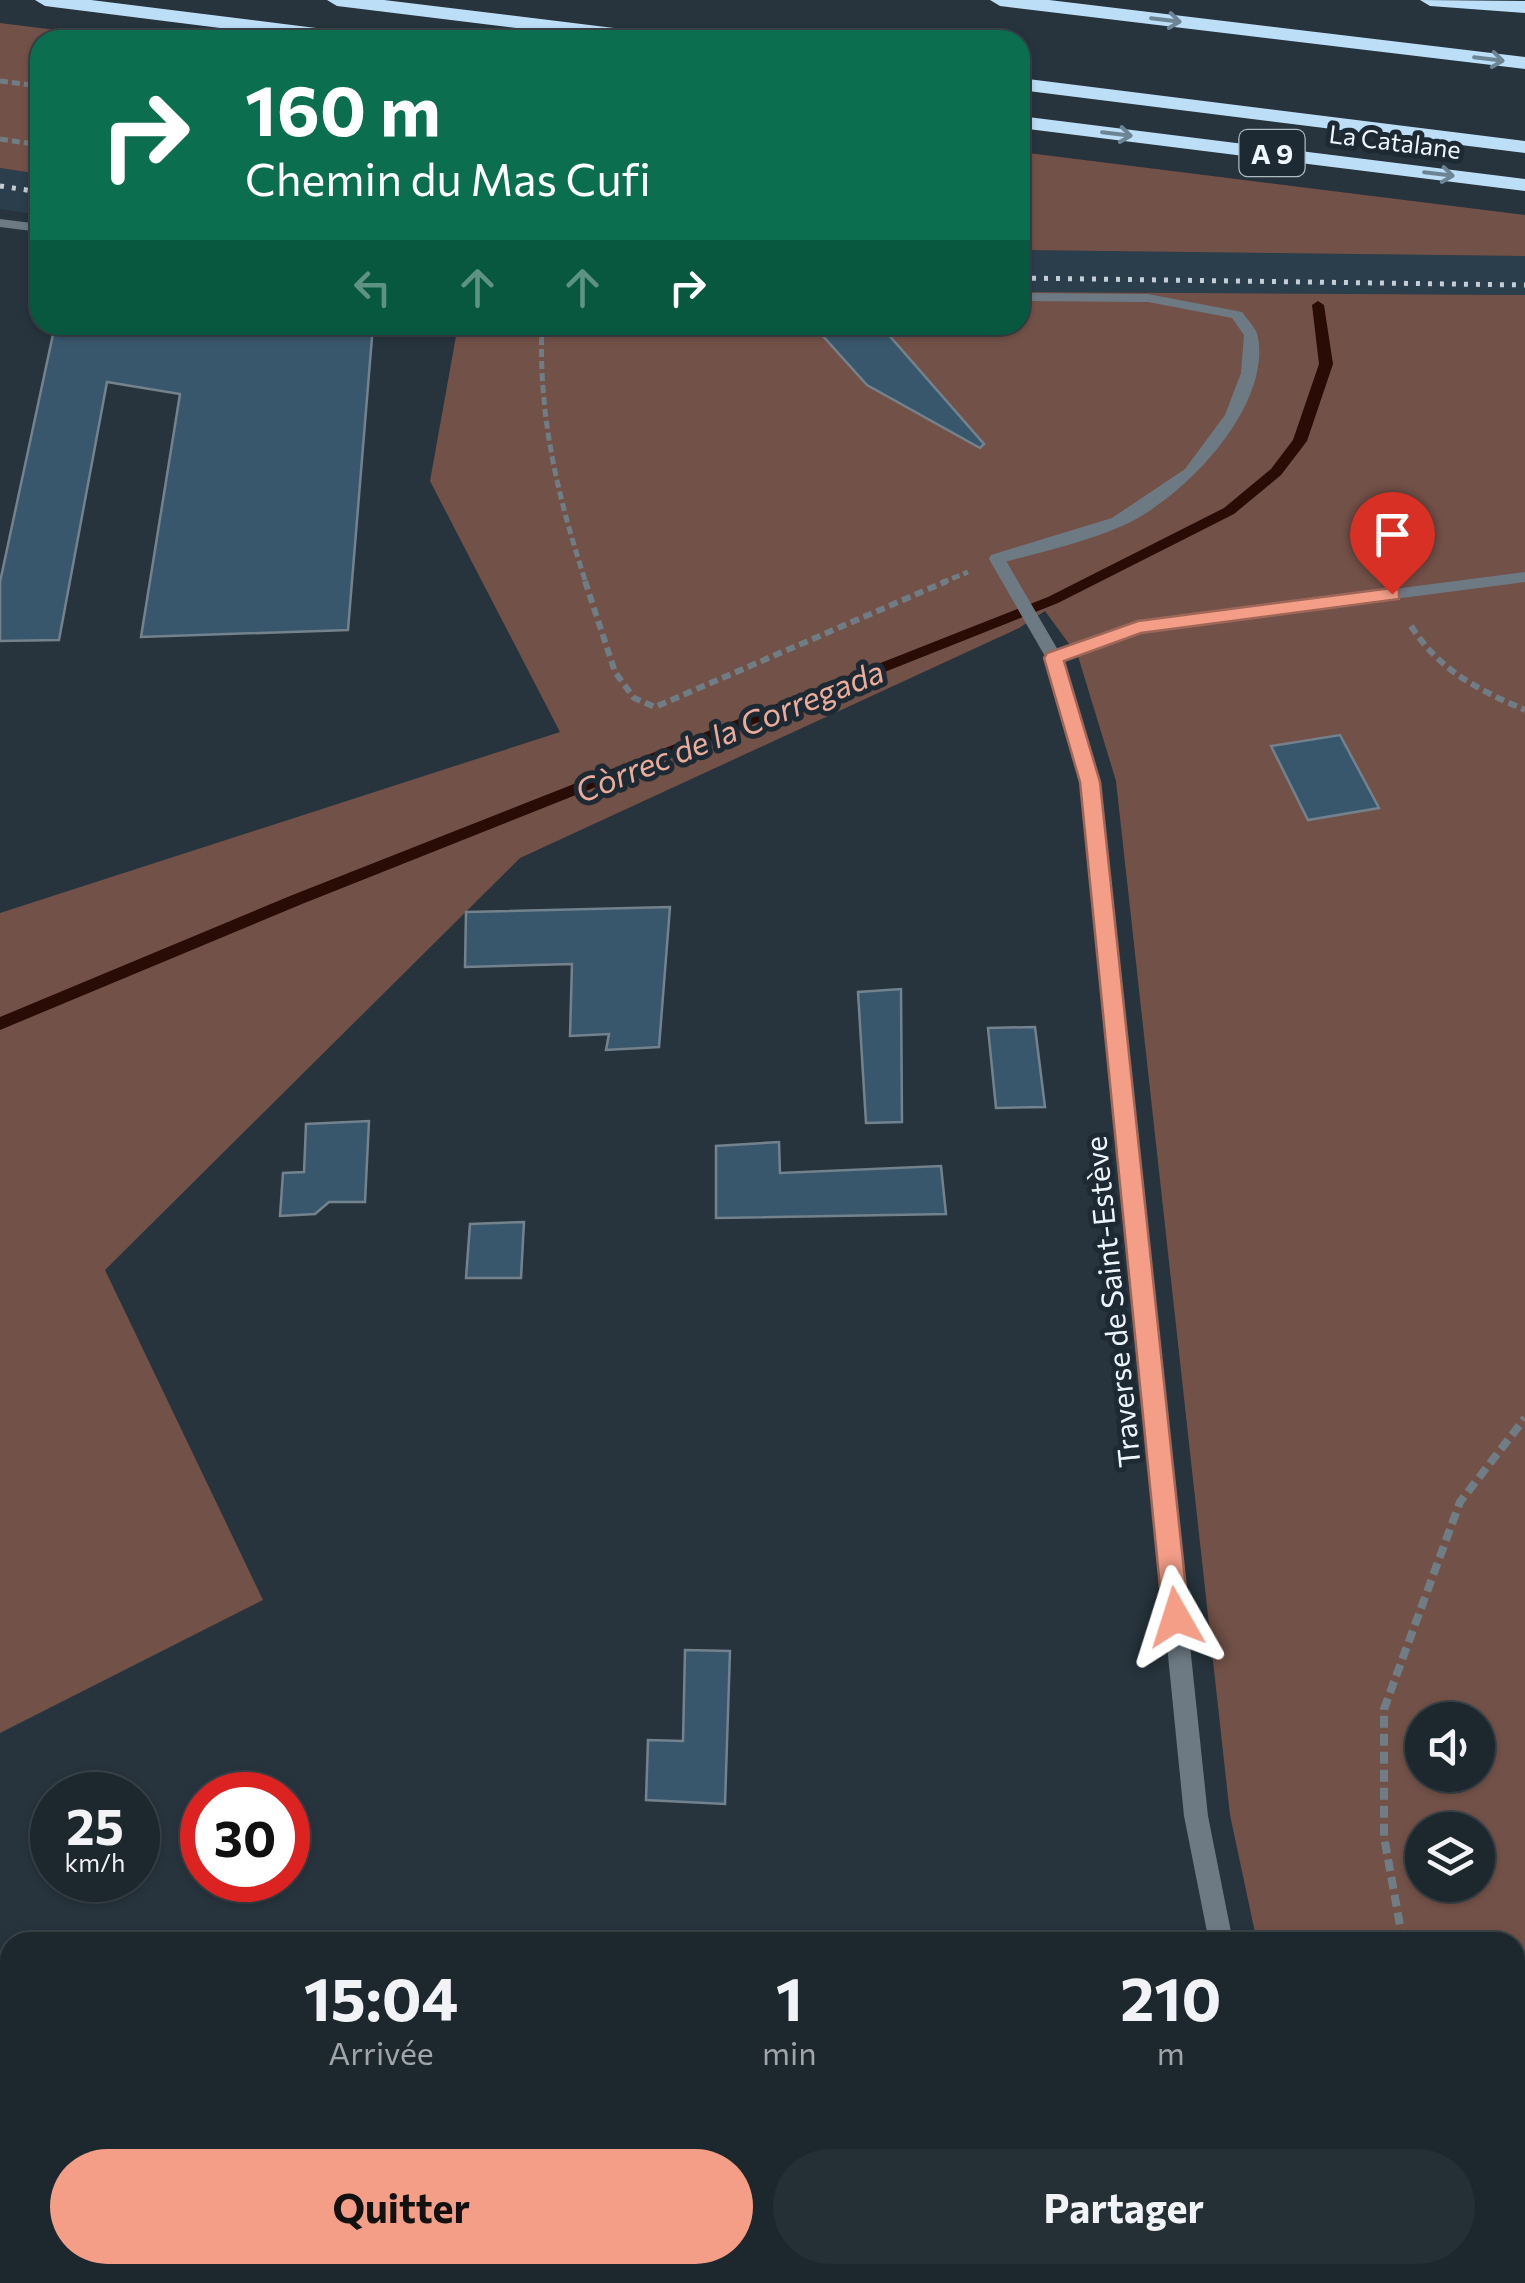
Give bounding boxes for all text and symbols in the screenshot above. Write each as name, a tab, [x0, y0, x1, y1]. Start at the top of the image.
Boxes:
one-way arrow	[1150, 11, 1182, 30]
one-way arrow	[1472, 50, 1504, 69]
text: 160 m	[245, 65, 441, 150]
icon: right	[80, 70, 210, 200]
street label: La Catalane	[1327, 118, 1463, 164]
one-way arrow	[1100, 125, 1132, 144]
road number: A 9	[1240, 130, 1304, 176]
text: Chemin du Mas Cufi	[245, 150, 651, 205]
one-way arrow	[1423, 165, 1455, 184]
icon: left	[345, 260, 400, 315]
icon: ahead	[450, 260, 505, 315]
icon: ahead	[555, 260, 610, 315]
icon: right	[660, 260, 715, 315]
pin	[1350, 492, 1435, 595]
icon: arrive	[1365, 507, 1420, 562]
water label: Còrrec de la Corregada	[569, 650, 889, 810]
street label: Traverse de Saint-Estève	[1075, 1135, 1147, 1469]
position arrow	[1124, 1565, 1228, 1669]
map controls	[1405, 1702, 1495, 1902]
button: sound	[1405, 1702, 1495, 1792]
speed limit sign: 30	[180, 1772, 310, 1902]
text: 25	[66, 1794, 124, 1855]
button: layers	[1405, 1812, 1495, 1902]
text: km/h	[65, 1847, 125, 1877]
text: 15:04	[304, 1960, 458, 2033]
text: 1	[776, 1960, 803, 2033]
text: 210	[1120, 1960, 1221, 2033]
text: Arrivée	[328, 2032, 434, 2072]
text: min	[762, 2032, 816, 2072]
text: m	[1157, 2032, 1185, 2072]
button: Quitter	[50, 2149, 753, 2264]
button: Partager	[773, 2149, 1475, 2264]

